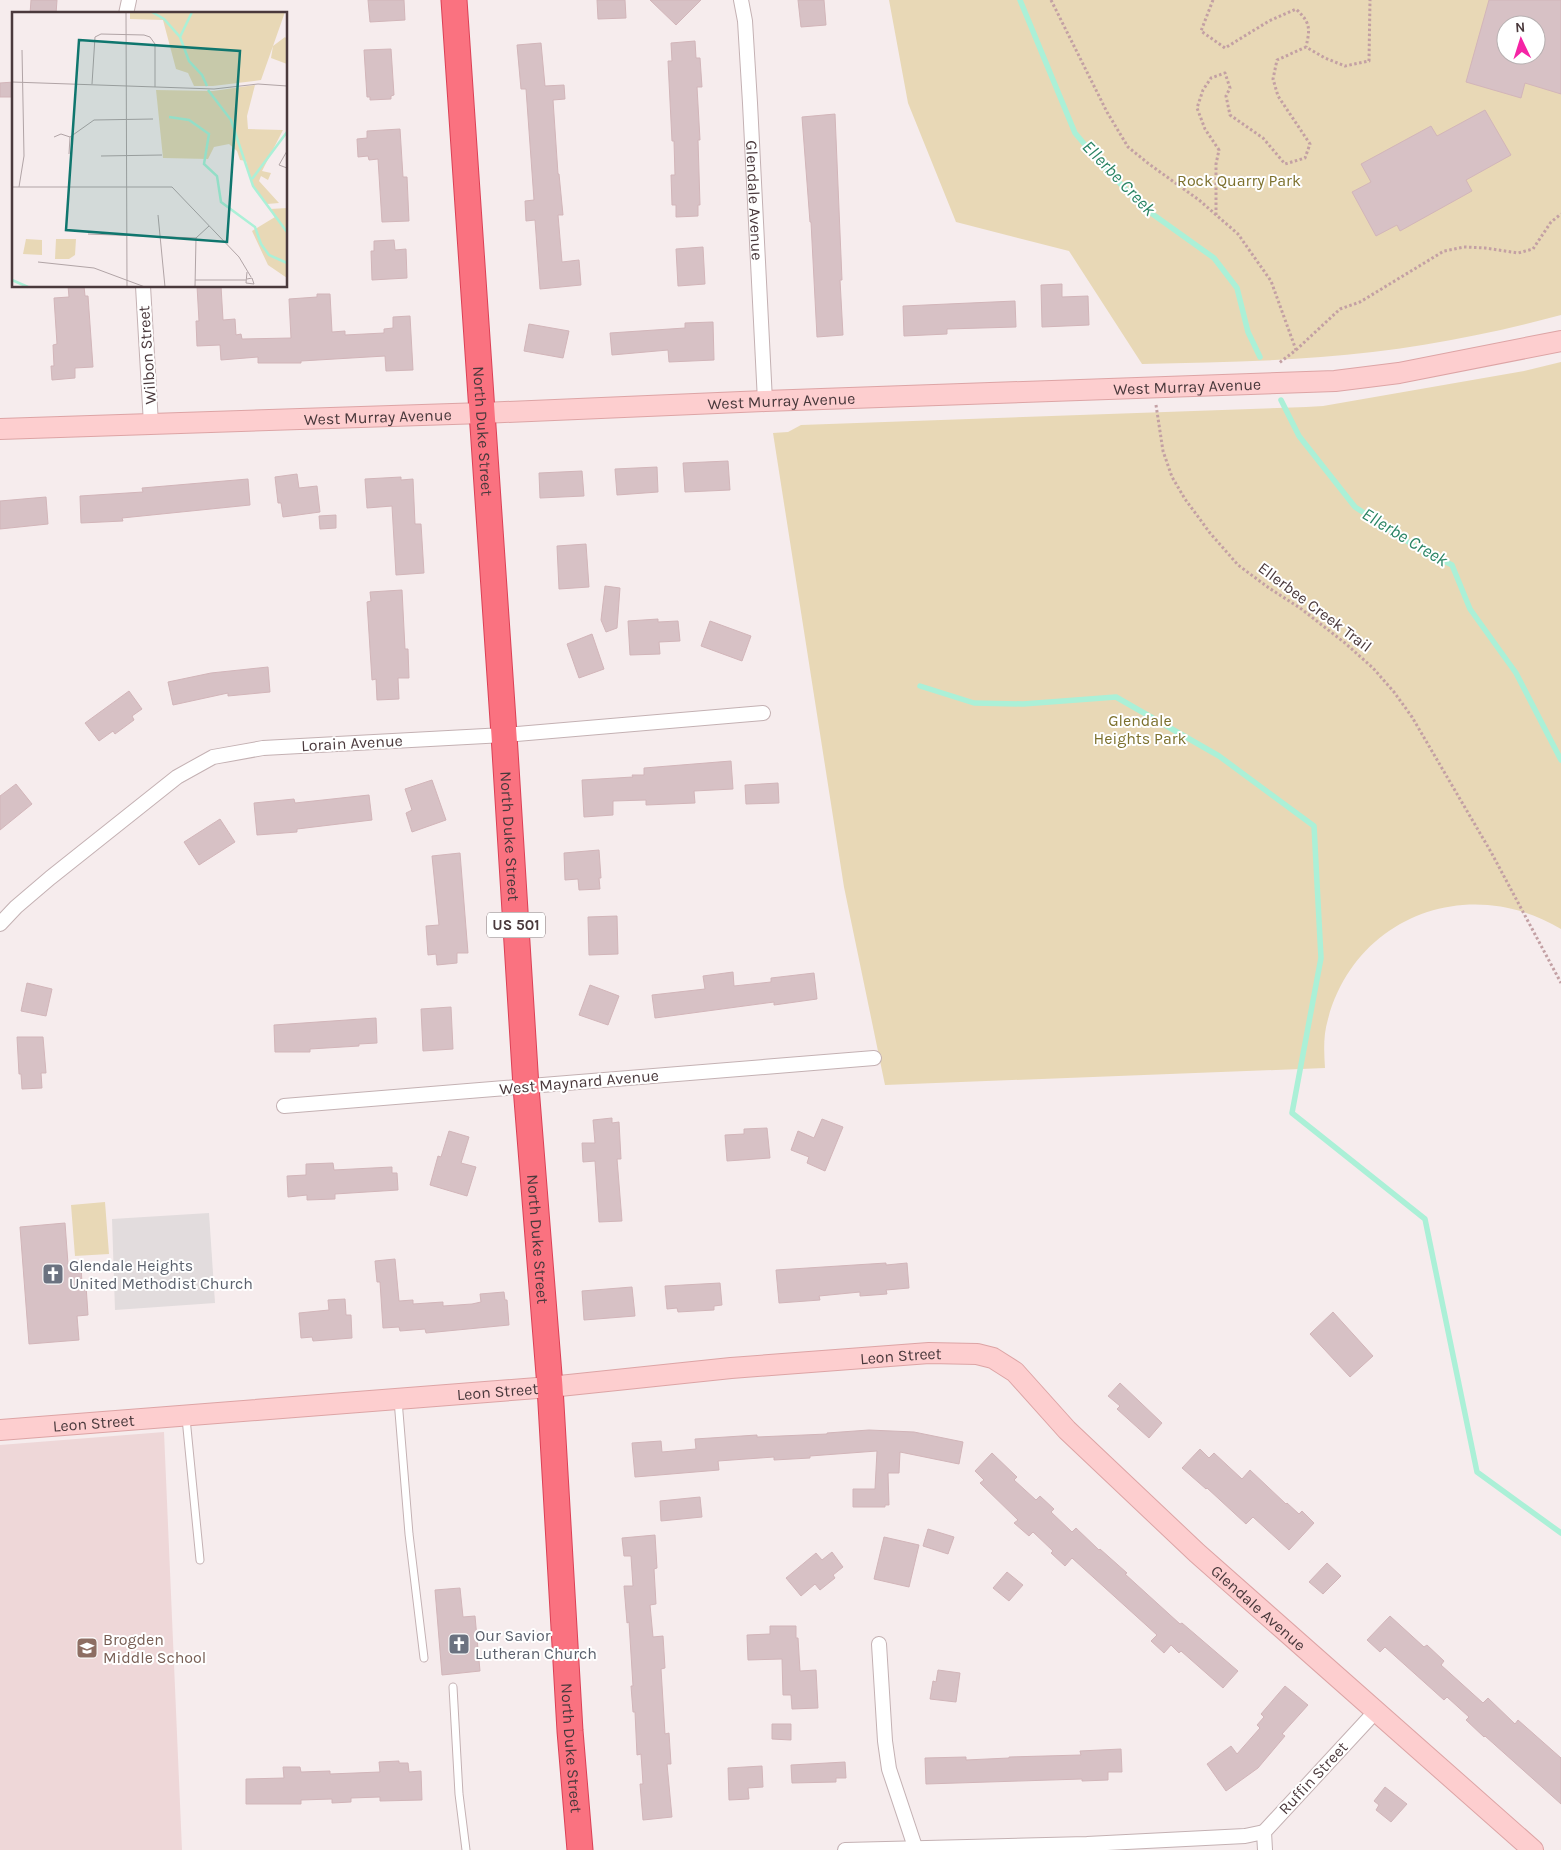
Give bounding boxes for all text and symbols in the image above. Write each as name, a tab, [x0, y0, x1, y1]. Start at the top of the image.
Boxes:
inset map	[12, 12, 288, 288]
north arrow	[1496, 15, 1546, 65]
text: N	[1515, 19, 1526, 36]
water label: Ellerbe Creek	[1078, 136, 1161, 221]
street label: Glendale Avenue	[742, 140, 767, 261]
park label: Rock Quarry Park	[1177, 171, 1301, 190]
street label: Wilbon Street	[134, 305, 160, 405]
street label: North Duke Street	[469, 365, 497, 497]
street label: West Murray Avenue	[1113, 374, 1261, 398]
street label: West Murray Avenue	[707, 388, 856, 413]
street label: West Murray Avenue	[304, 405, 452, 428]
water label: Ellerbe Creek	[1358, 503, 1453, 572]
street label: Ellerbee Creek Trail	[1255, 558, 1375, 656]
park label: Glendale Heights Park	[1093, 711, 1187, 748]
street label: Lorain Avenue	[301, 731, 403, 755]
street label: North Duke Street	[497, 770, 524, 902]
road number: US 501	[487, 912, 545, 938]
street label: West Maynard Avenue	[498, 1066, 660, 1098]
street label: North Duke Street	[524, 1173, 553, 1305]
place label: Glendale Heights United Methodist Church	[69, 1256, 253, 1293]
church icon: Glendale Heights United Methodist Church	[41, 1262, 65, 1286]
street label: Leon Street	[859, 1343, 942, 1368]
street label: Leon Street	[456, 1378, 539, 1404]
street label: Leon Street	[52, 1410, 135, 1435]
street label: Glendale Avenue	[1207, 1561, 1310, 1654]
place label: Our Savior Lutheran Church	[475, 1626, 597, 1663]
place label: Brogden Middle School	[103, 1630, 206, 1667]
church icon: Our Savior Lutheran Church	[447, 1632, 471, 1656]
school or university icon: Brogden Middle School	[75, 1636, 99, 1660]
street label: North Duke Street	[558, 1682, 586, 1814]
street label: Ruffin Street	[1274, 1738, 1352, 1818]

